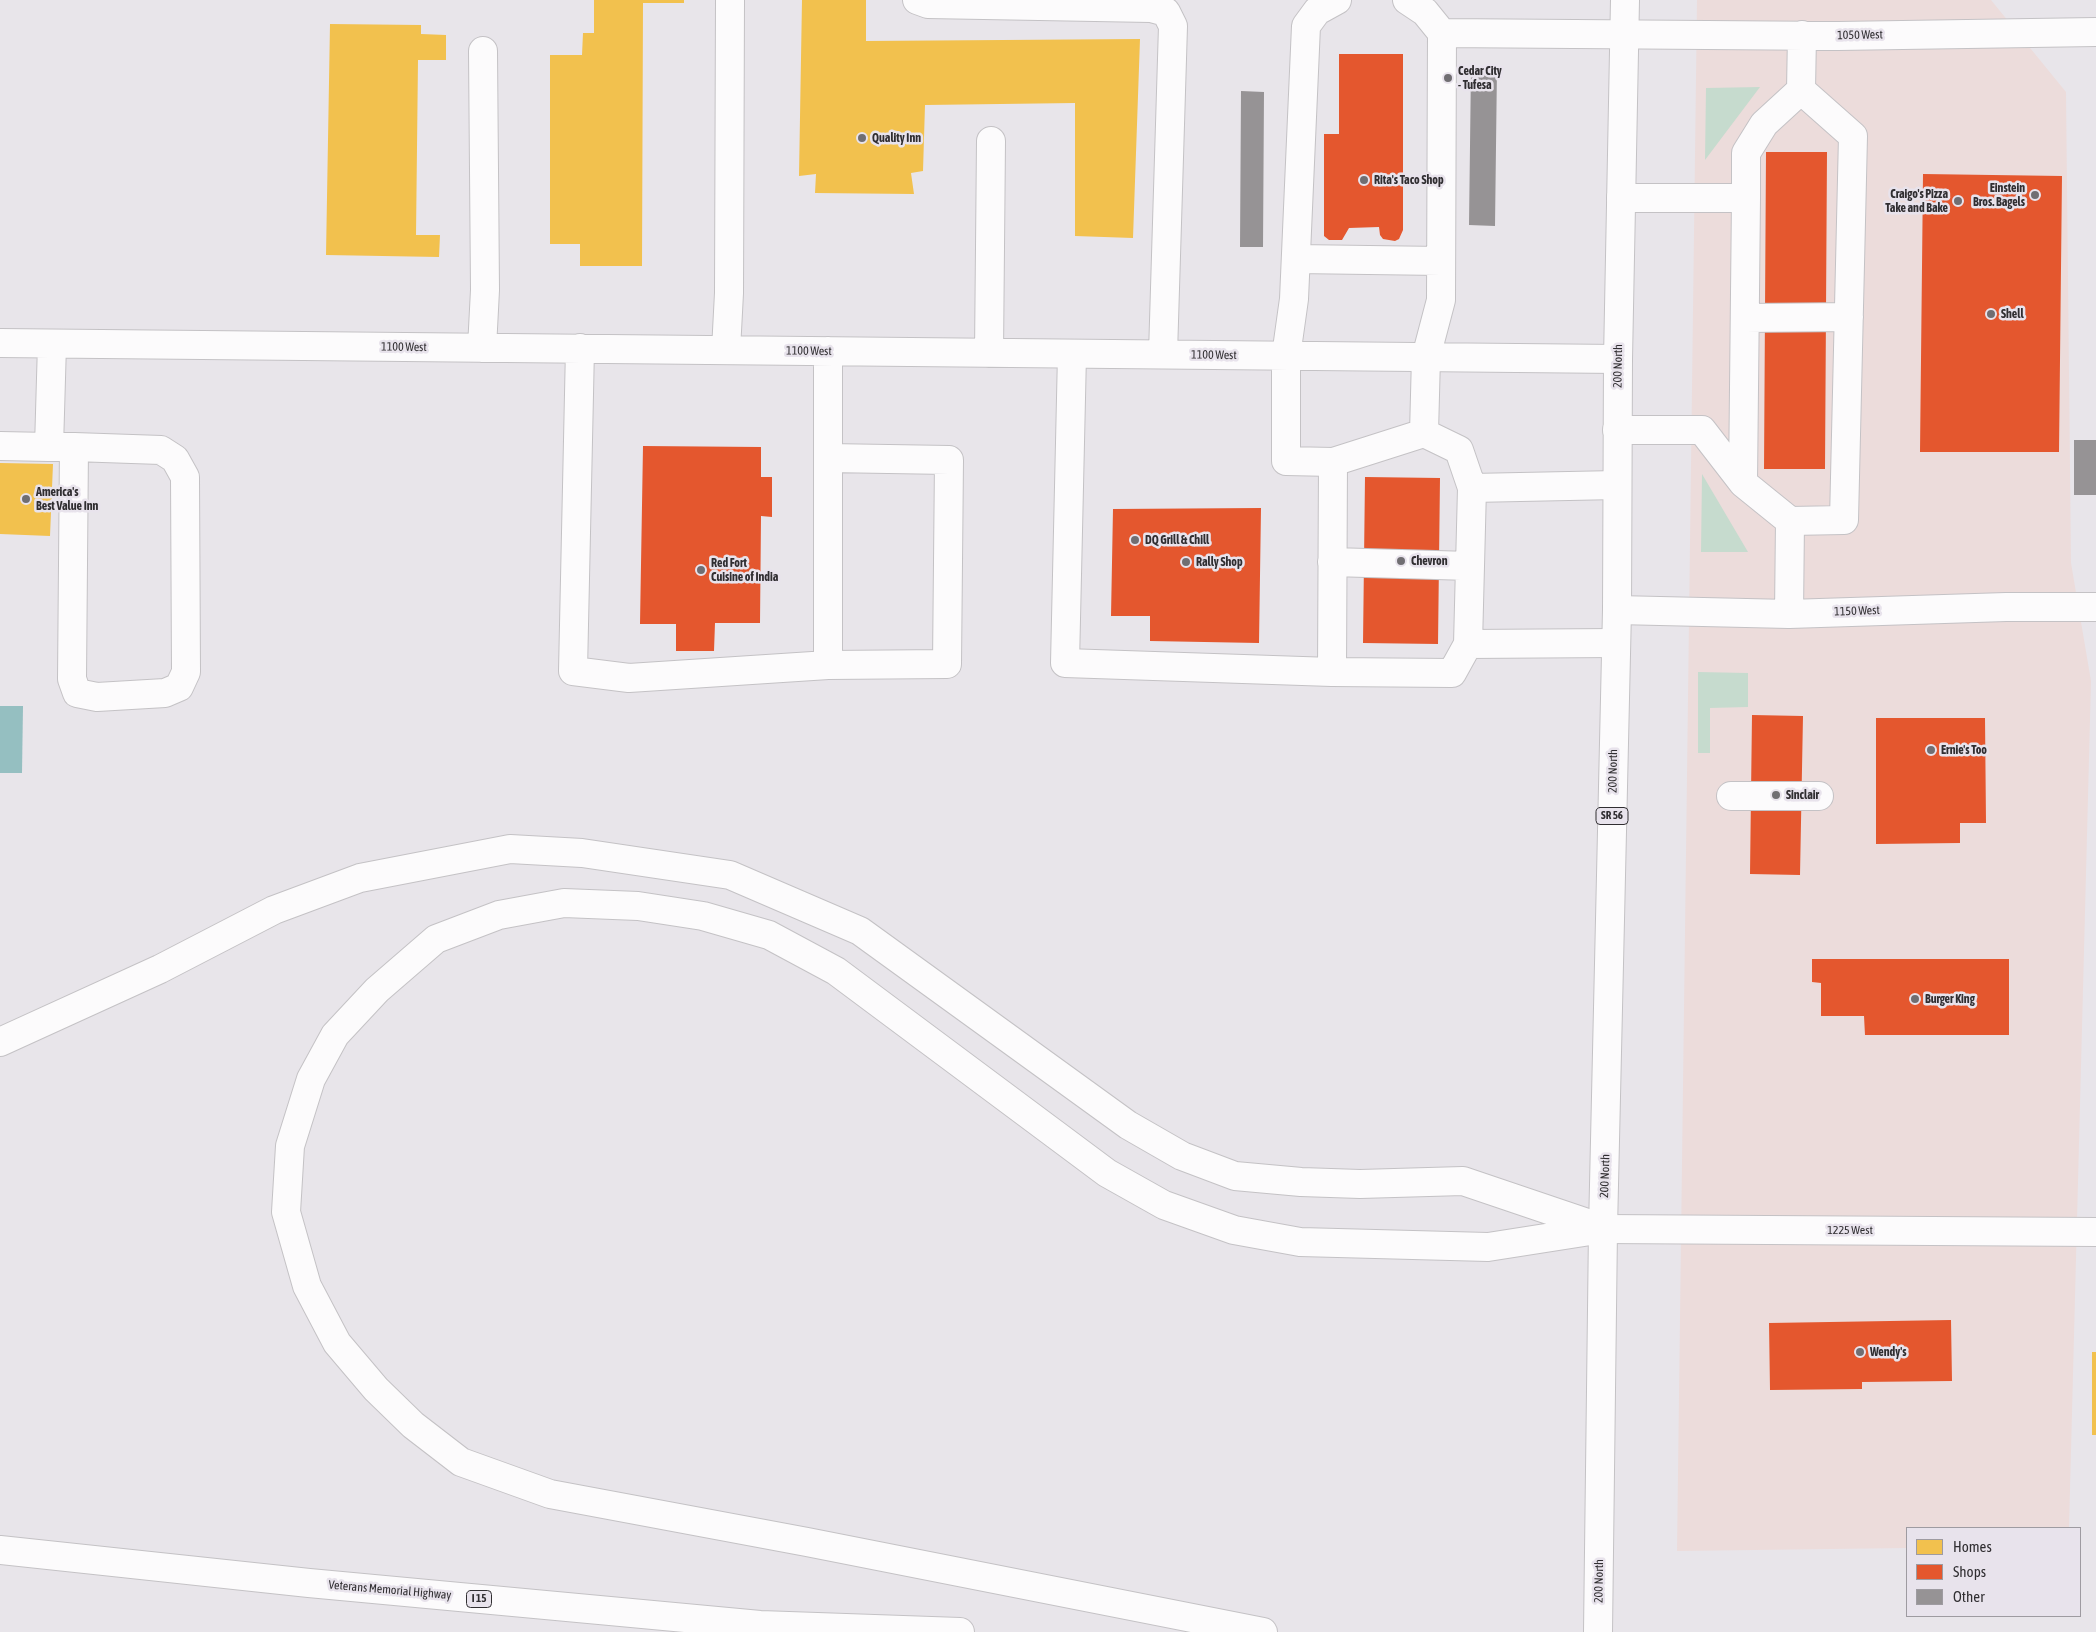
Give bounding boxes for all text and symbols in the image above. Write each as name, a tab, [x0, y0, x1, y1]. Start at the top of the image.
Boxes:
street label: 1050 West	[1837, 27, 1883, 43]
place label: Cedar City - Tufesa	[1458, 64, 1502, 92]
marker: Cedar City - Tufesa	[1442, 72, 1454, 84]
place label: Quality Inn	[872, 131, 921, 145]
marker: Quality Inn	[856, 132, 868, 144]
place label: Rita's Taco Shop	[1374, 173, 1444, 187]
marker: Rita's Taco Shop	[1358, 174, 1370, 186]
place label: Einstein Bros. Bagels	[1973, 181, 2025, 209]
place label: Craigo's Pizza Take and Bake	[1885, 187, 1948, 215]
marker: Einstein Bros. Bagels	[2029, 189, 2041, 201]
marker: Craigo's Pizza Take and Bake	[1952, 195, 1964, 207]
place label: Shell	[2001, 307, 2024, 321]
marker: Shell	[1985, 308, 1997, 320]
street label: 1100 West	[381, 339, 427, 355]
street label: 1100 West	[786, 343, 832, 359]
street label: 200 North	[1610, 344, 1626, 388]
street label: 1100 West	[1191, 347, 1237, 363]
place label: America's Best Value Inn	[36, 485, 98, 513]
marker: America's Best Value Inn	[20, 493, 32, 505]
place label: DQ Grill & Chill	[1145, 533, 1209, 547]
marker: DQ Grill & Chill	[1129, 534, 1141, 546]
place label: Chevron	[1411, 554, 1447, 568]
place label: Rally Shop	[1196, 555, 1243, 569]
marker: Chevron	[1395, 555, 1407, 567]
place label: Red Fort Cuisine of India	[711, 556, 778, 584]
marker: Rally Shop	[1180, 556, 1192, 568]
marker: Red Fort Cuisine of India	[695, 564, 707, 576]
street label: 1150 West	[1834, 603, 1880, 619]
place label: Ernie's Too	[1941, 743, 1987, 757]
marker: Ernie's Too	[1925, 744, 1937, 756]
street label: 200 North	[1605, 749, 1621, 793]
place label: Sinclair	[1786, 788, 1819, 802]
marker: Sinclair	[1770, 789, 1782, 801]
road number: SR 56	[1596, 808, 1628, 824]
place label: Burger King	[1925, 992, 1975, 1006]
marker: Burger King	[1909, 993, 1921, 1005]
street label: 200 North	[1597, 1154, 1613, 1198]
street label: 1225 West	[1827, 1223, 1873, 1237]
place label: Wendy's	[1870, 1345, 1906, 1359]
marker: Wendy's	[1854, 1346, 1866, 1358]
legend	[1906, 1527, 2081, 1617]
text: Homes	[1953, 1538, 1992, 1555]
street label: 200 North	[1591, 1559, 1607, 1603]
text: Shops	[1953, 1563, 1986, 1580]
street label: Veterans Memorial Highway	[328, 1577, 452, 1603]
text: Other	[1953, 1588, 1985, 1605]
road number: I 15	[466, 1590, 492, 1608]

